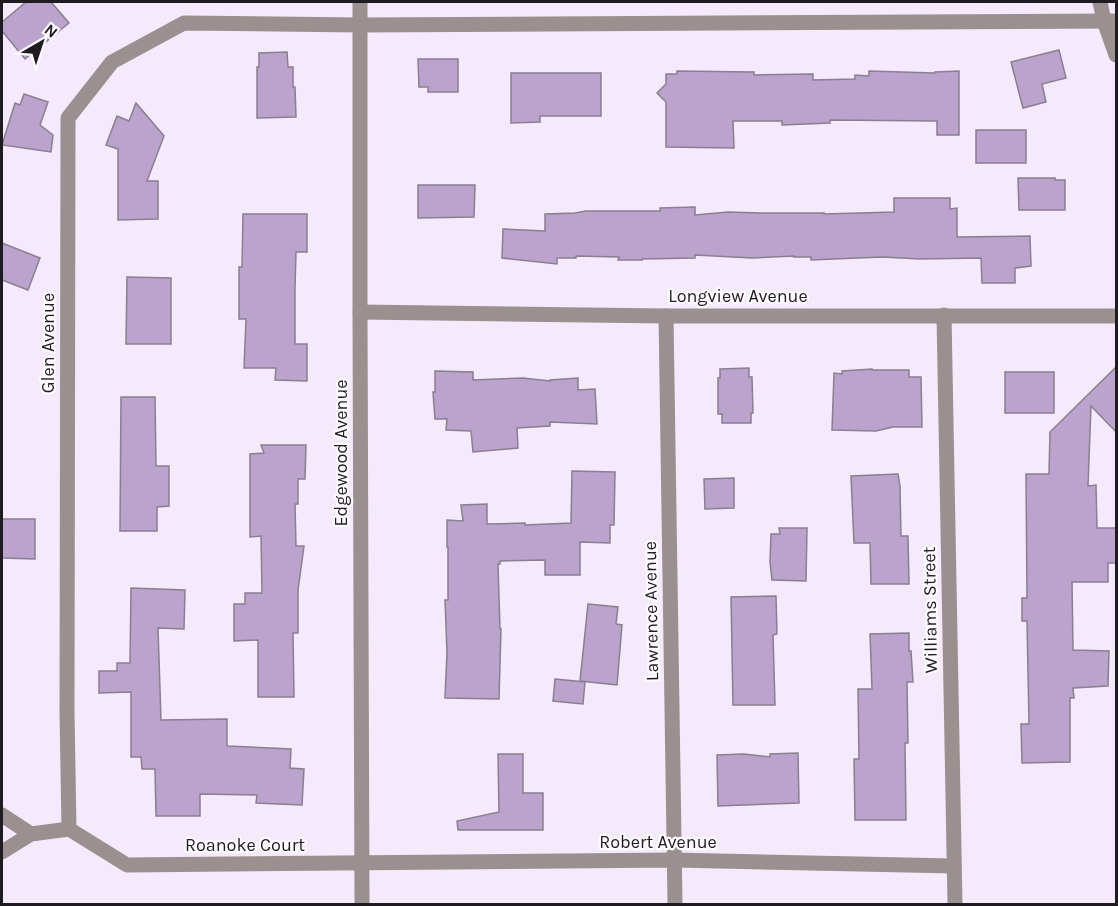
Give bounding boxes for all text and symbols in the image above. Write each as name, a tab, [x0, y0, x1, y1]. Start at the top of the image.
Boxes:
north arrow	[12, 12, 72, 72]
text: N	[41, 20, 62, 42]
street label: Longview Avenue	[668, 285, 808, 307]
street label: Glen Avenue	[37, 293, 59, 393]
street label: Edgewood Avenue	[330, 379, 352, 527]
street label: Lawrence Avenue	[639, 541, 663, 681]
street label: Williams Street	[918, 546, 942, 674]
street label: Robert Avenue	[599, 831, 717, 853]
street label: Roanoke Court	[185, 834, 305, 856]

